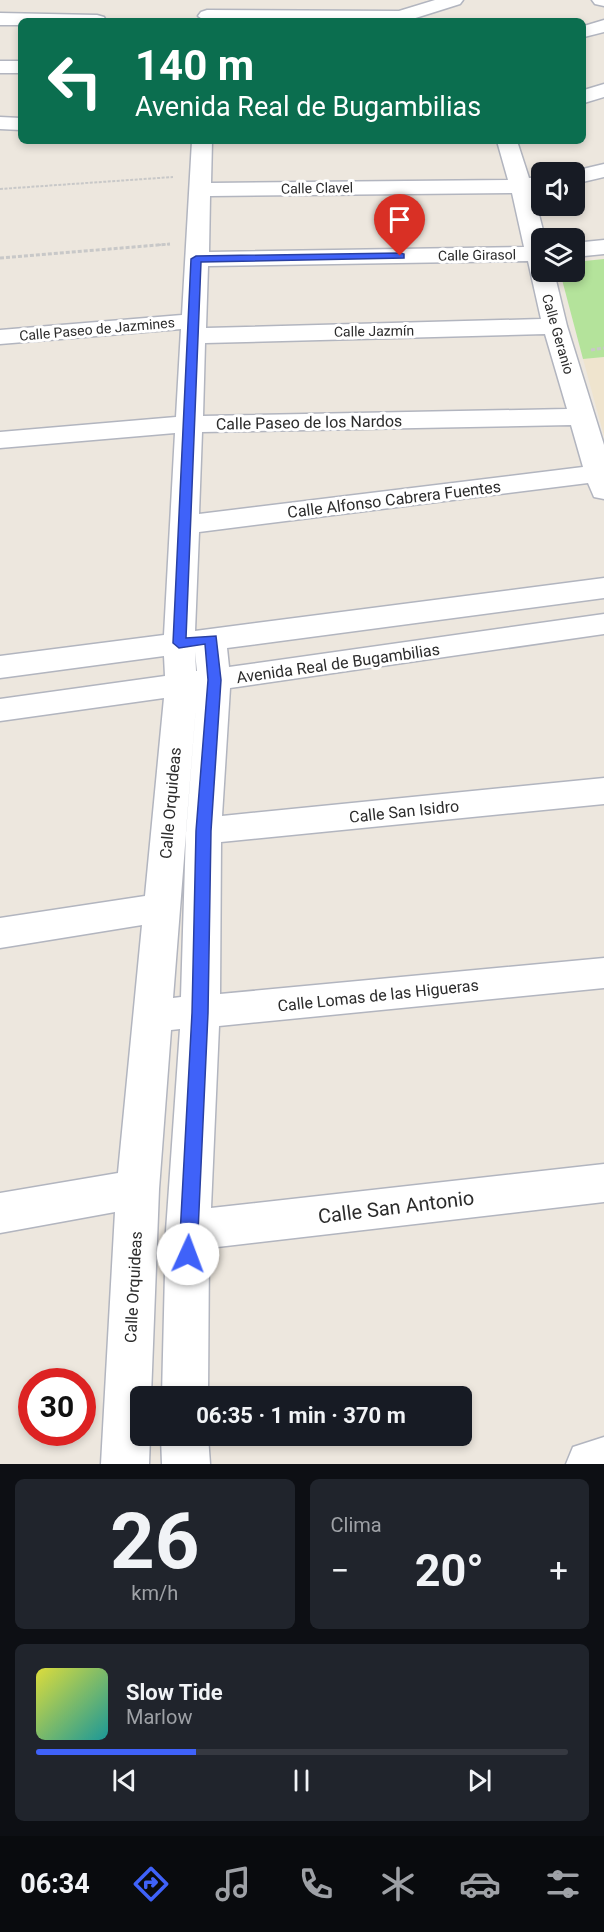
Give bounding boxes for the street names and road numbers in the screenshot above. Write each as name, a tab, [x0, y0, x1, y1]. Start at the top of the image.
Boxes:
street label: Calle Clavel	[281, 179, 353, 197]
street label: Calle Girasol	[438, 246, 516, 264]
street label: Calle Geranio	[539, 292, 577, 376]
street label: Calle Paseo de Jazmines	[19, 314, 175, 344]
street label: Calle Jazmín	[334, 322, 414, 340]
street label: Calle Paseo de los Nardos	[216, 411, 402, 434]
street label: Calle Alfonso Cabrera Fuentes	[286, 477, 502, 522]
street label: Avenida Real de Bugambilias	[235, 640, 441, 687]
street label: Calle Orquideas	[156, 746, 185, 860]
street label: Calle San Isidro	[348, 796, 460, 827]
street label: Calle Lomas de las Higueras	[277, 975, 479, 1016]
street label: Calle San Antonio	[317, 1186, 475, 1228]
street label: Calle Orquideas	[121, 1231, 146, 1343]

